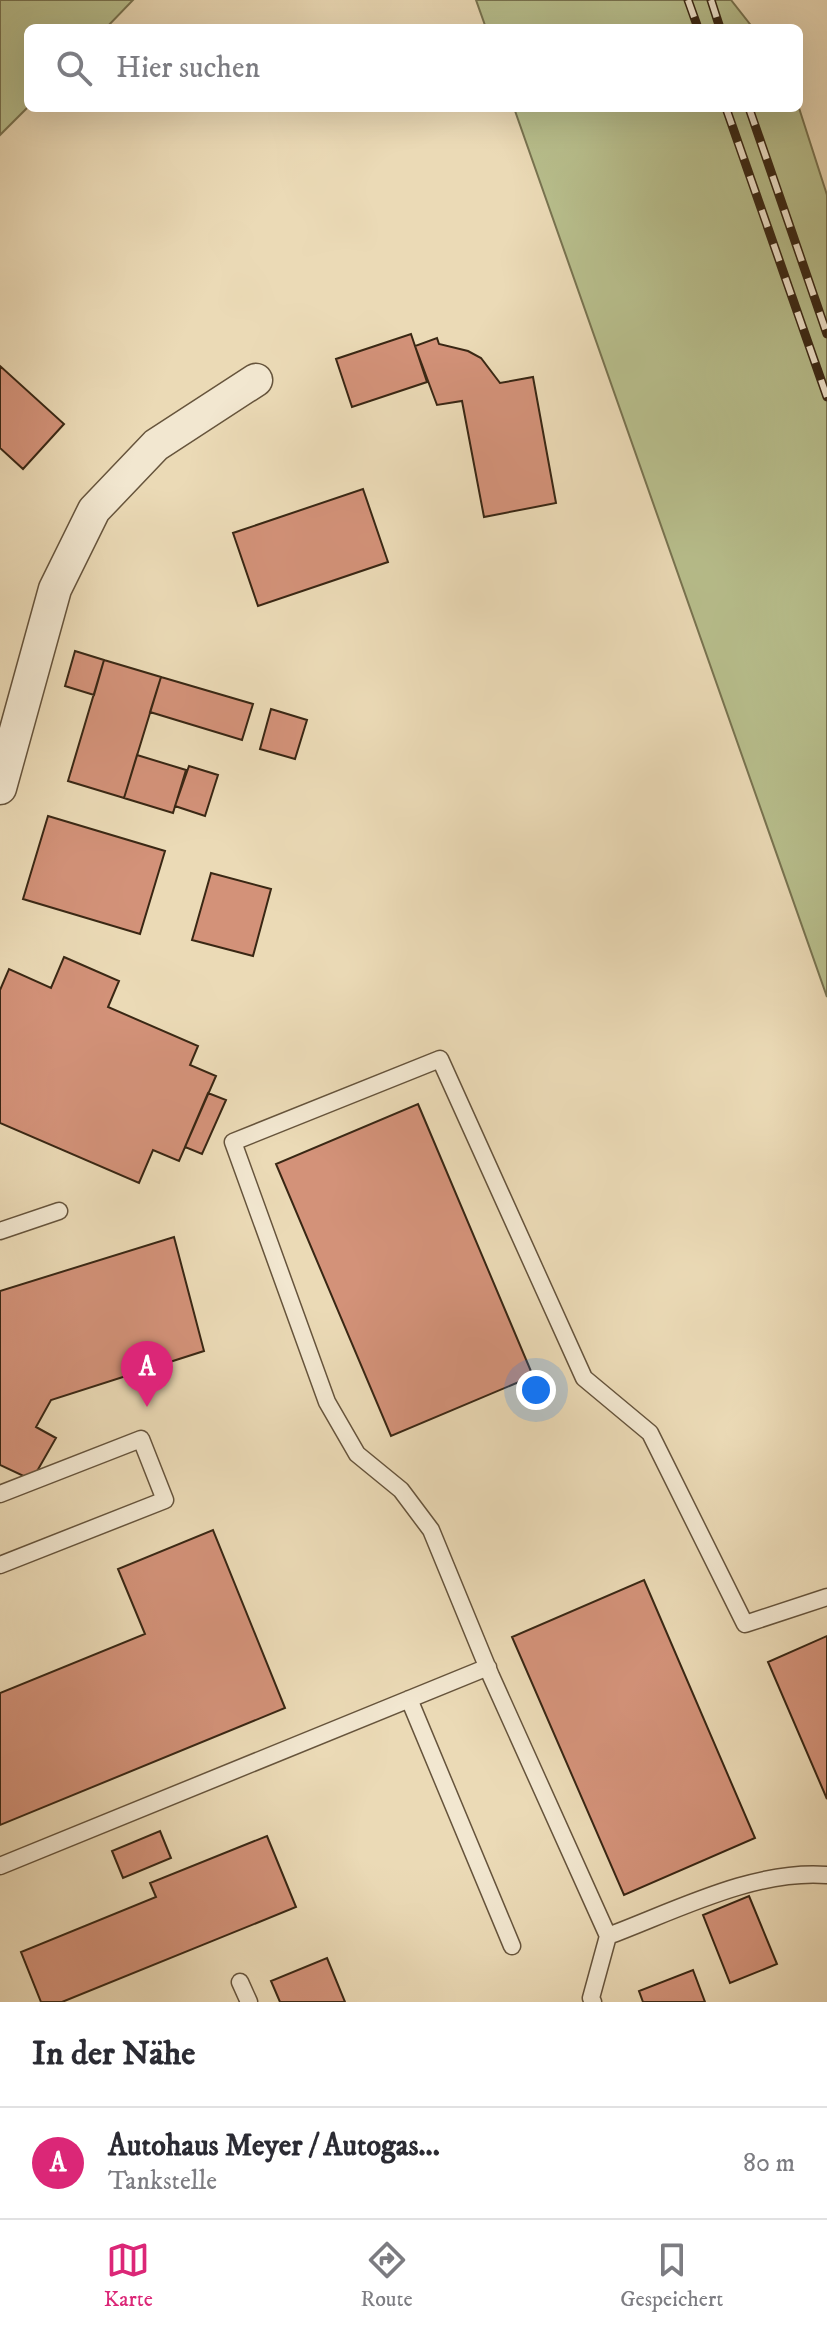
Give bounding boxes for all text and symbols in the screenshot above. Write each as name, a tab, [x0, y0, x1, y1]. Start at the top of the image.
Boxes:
search box	[24, 24, 803, 112]
icon: search	[52, 46, 96, 90]
text: Hier suchen	[116, 50, 260, 87]
pin: A	[121, 1341, 173, 1407]
your location	[516, 1370, 556, 1410]
text: In der Nähe	[32, 2033, 195, 2075]
text: Autohaus Meyer / Autogas...	[108, 2128, 440, 2165]
text: A	[50, 2147, 66, 2180]
text: 80 m	[743, 2147, 795, 2180]
text: Tankstelle	[108, 2165, 217, 2198]
tab: Karte	[104, 2238, 153, 2313]
tab: Route	[361, 2238, 413, 2313]
tab: Gespeichert	[620, 2238, 723, 2313]

